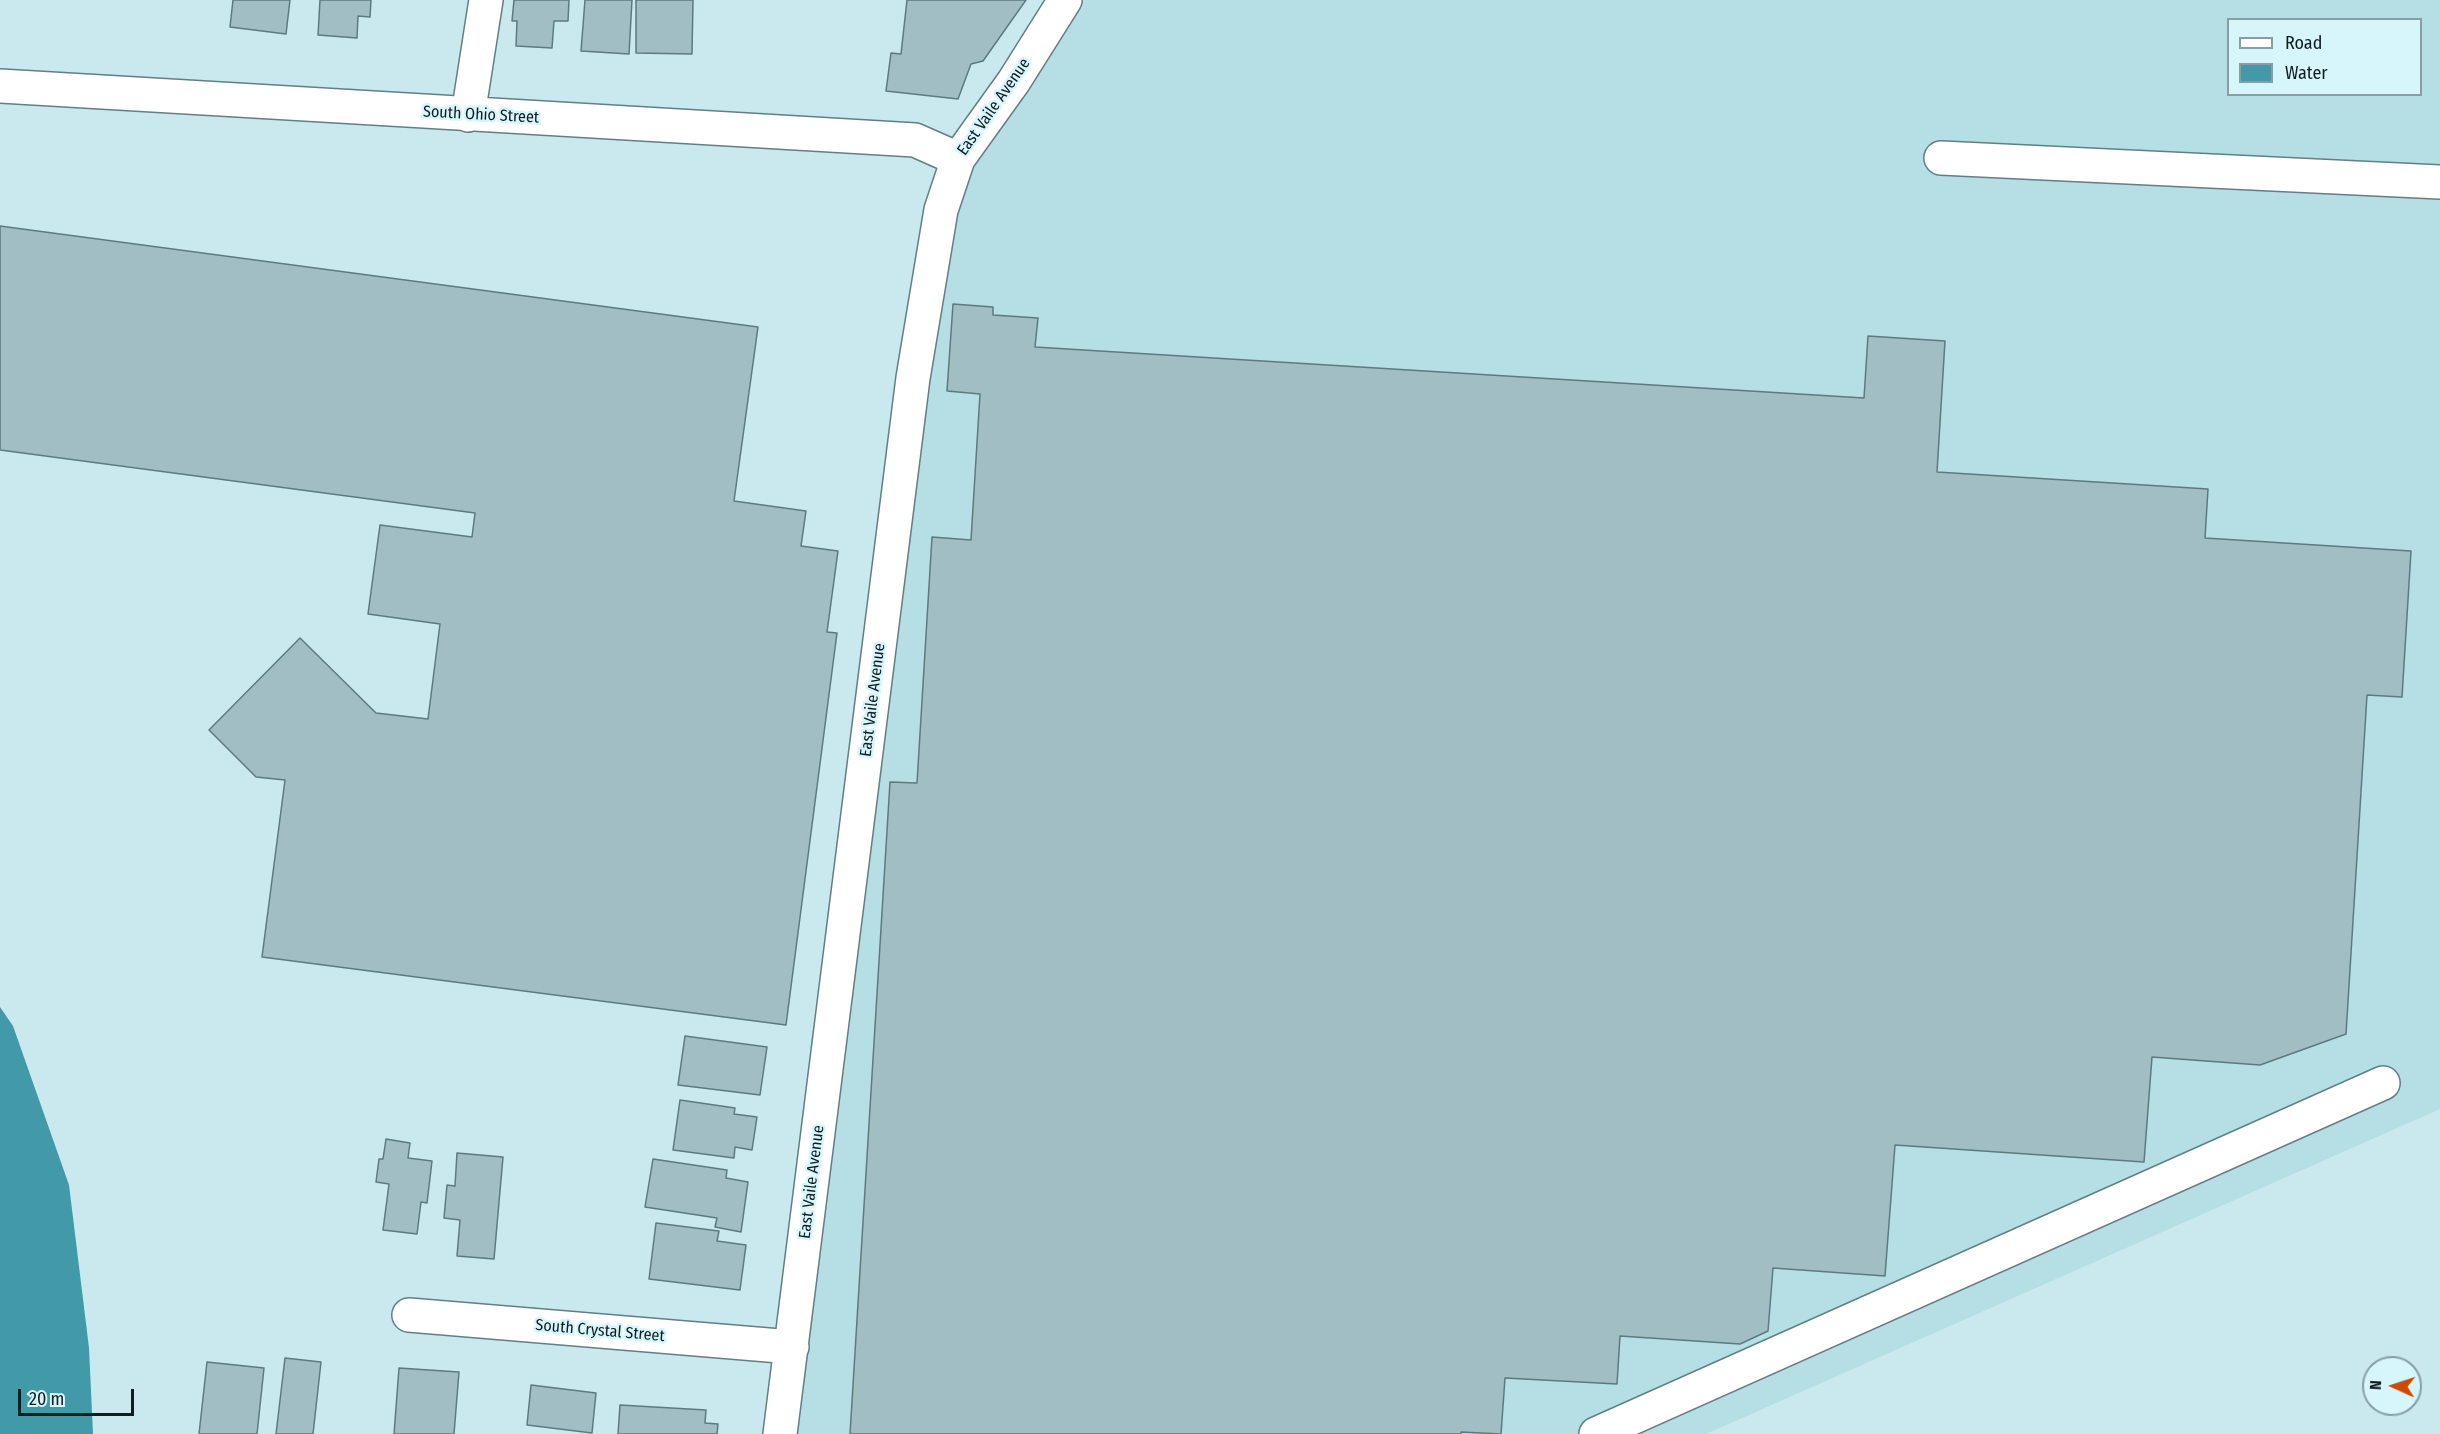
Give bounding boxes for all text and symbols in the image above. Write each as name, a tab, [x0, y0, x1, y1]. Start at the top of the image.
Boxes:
legend	[2227, 18, 2422, 96]
text: Road	[2285, 32, 2322, 54]
street label: East Vaile Avenue	[953, 55, 1035, 159]
text: Water	[2285, 62, 2328, 84]
street label: South Ohio Street	[422, 102, 540, 128]
street label: East Vaile Avenue	[857, 642, 889, 758]
street label: East Vaile Avenue	[796, 1124, 828, 1240]
street label: South Crystal Street	[535, 1316, 665, 1346]
north arrow	[2362, 1356, 2422, 1416]
scale bar	[21, 1377, 136, 1415]
text: N	[2366, 1380, 2385, 1390]
text: 20 m	[29, 1388, 64, 1410]

